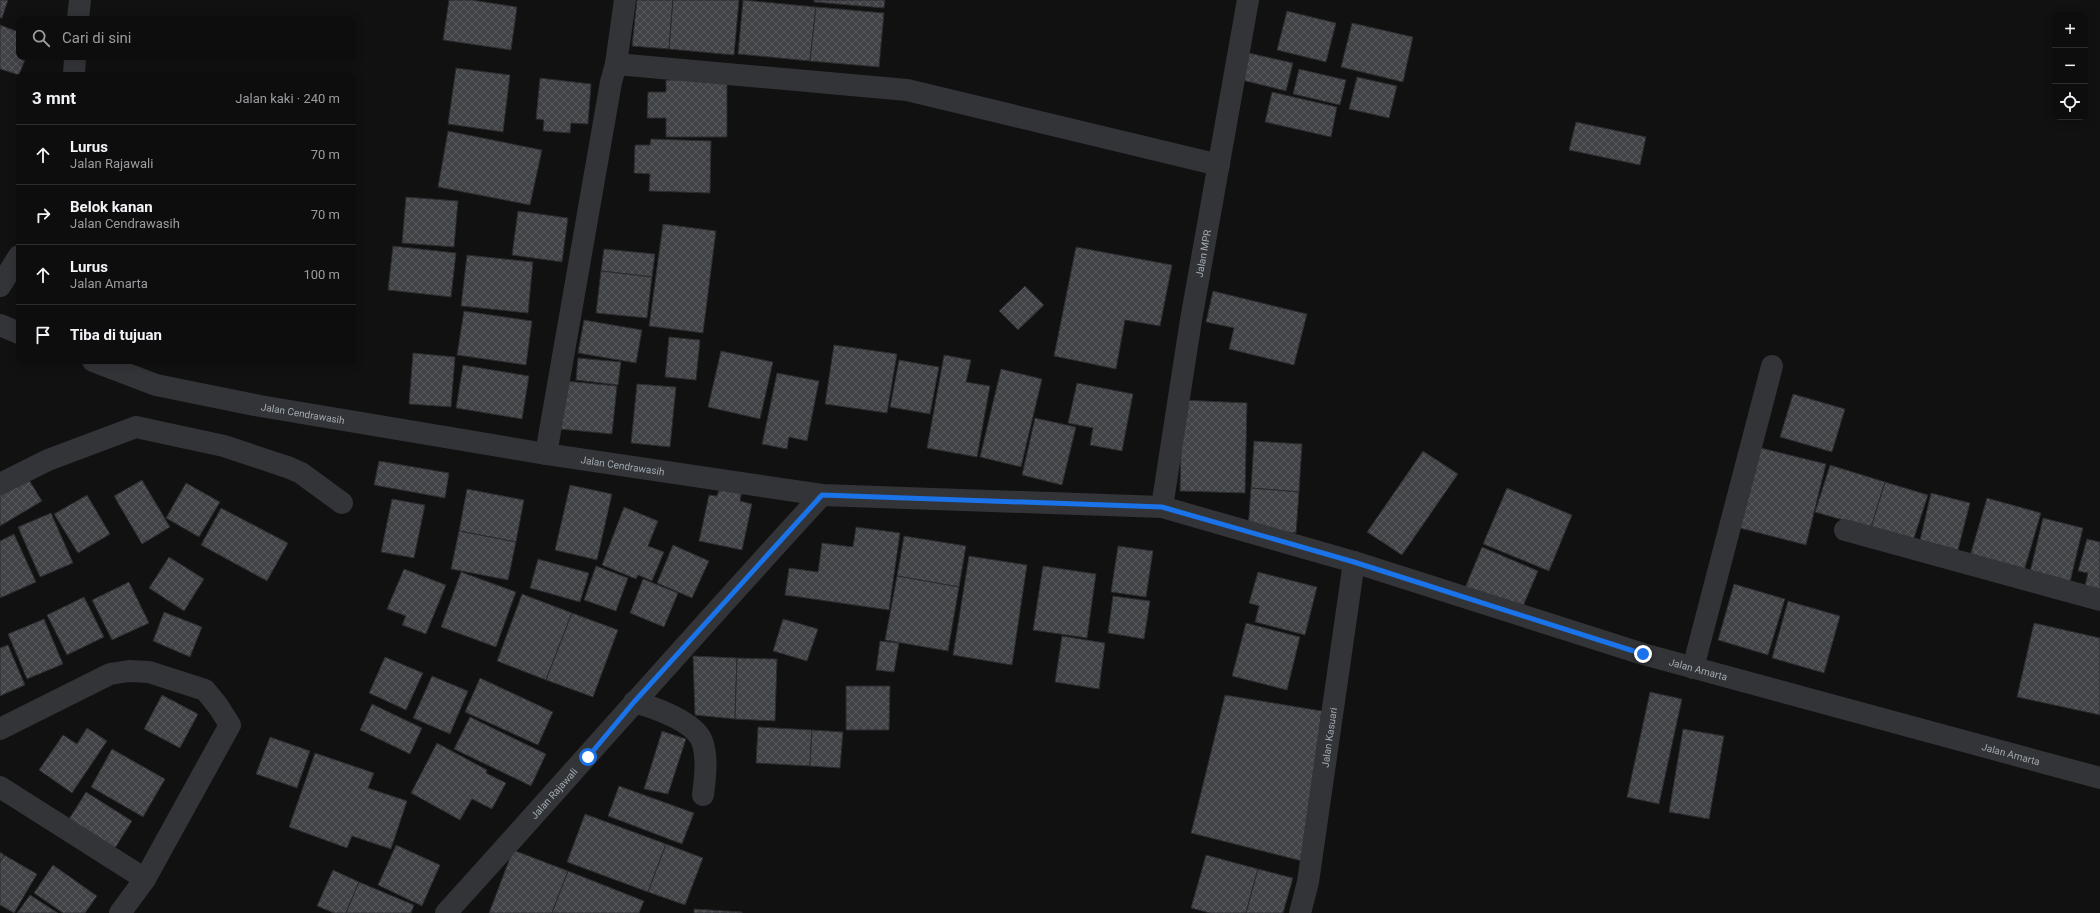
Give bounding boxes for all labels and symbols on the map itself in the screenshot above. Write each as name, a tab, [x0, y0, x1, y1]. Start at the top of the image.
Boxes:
street label: Jalan MPR	[1193, 229, 1213, 278]
street label: Jalan Cendrawasih	[260, 401, 346, 426]
street label: Jalan Cendrawasih	[580, 454, 665, 477]
route end	[1634, 645, 1652, 663]
street label: Jalan Amarta	[1668, 656, 1729, 682]
street label: Jalan Kasuari	[1319, 707, 1339, 768]
street label: Jalan Amarta	[1981, 741, 2041, 767]
route start	[579, 748, 597, 766]
street label: Jalan Rajawali	[528, 766, 579, 821]

